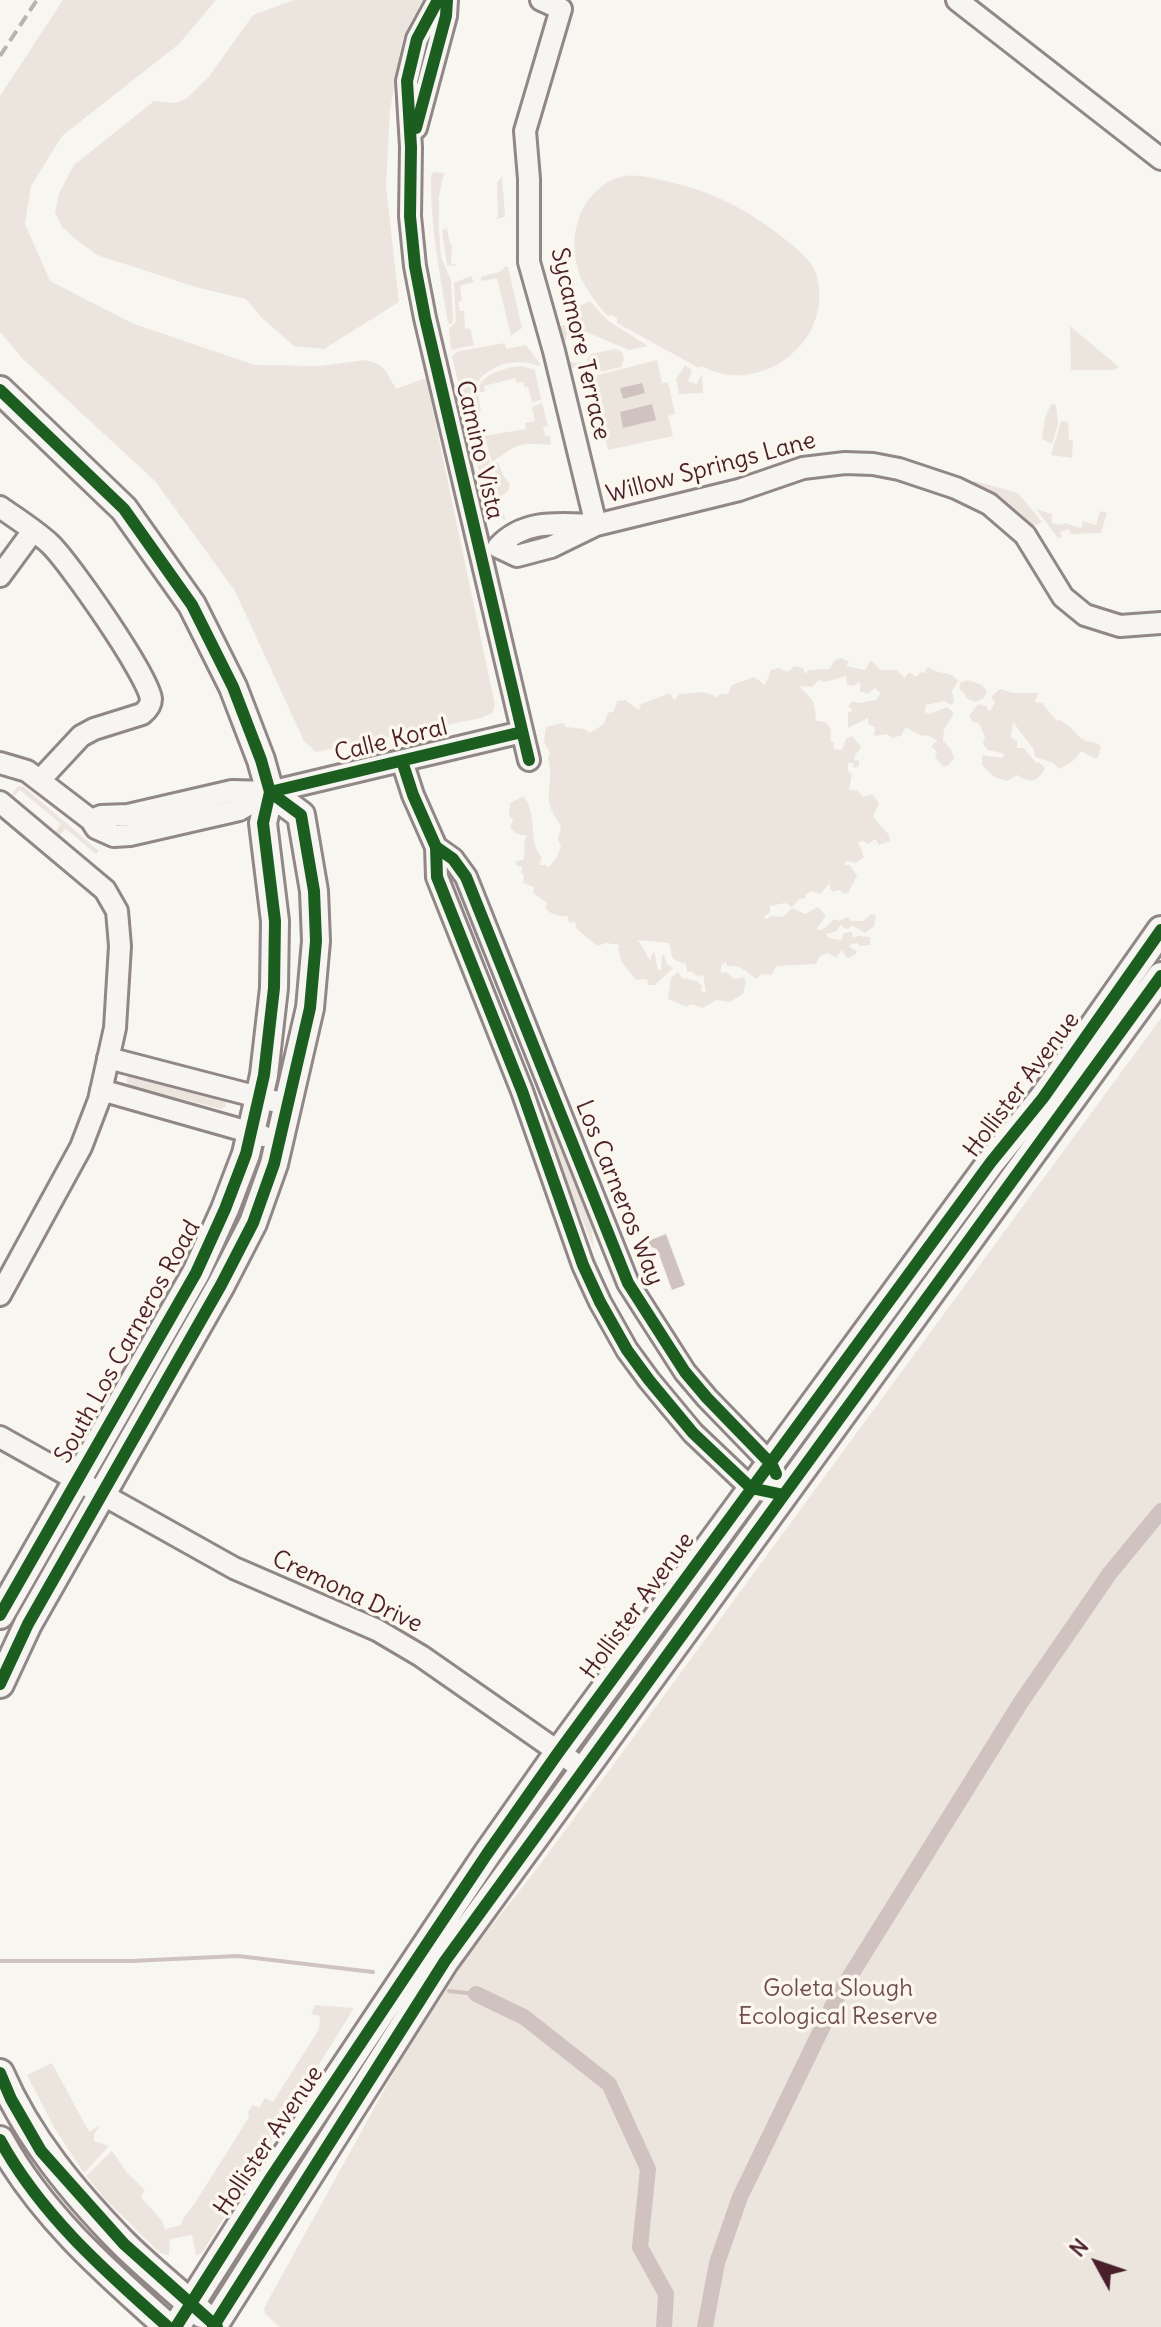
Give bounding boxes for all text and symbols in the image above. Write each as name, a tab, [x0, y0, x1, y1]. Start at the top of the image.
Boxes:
street label: Sycamore Terrace	[544, 245, 616, 443]
street label: Camino Vista	[449, 378, 509, 522]
street label: Willow Springs Lane	[603, 426, 819, 510]
street label: Calle Koral	[332, 713, 450, 769]
street label: Hollister Avenue	[958, 1007, 1086, 1163]
street label: Los Carneros Way	[569, 1096, 669, 1290]
street label: South Los Carneros Road	[49, 1216, 207, 1468]
street label: Hollister Avenue	[575, 1527, 701, 1685]
street label: Cremona Drive	[267, 1545, 427, 1639]
park label: Goleta Slough Ecological Reserve	[738, 1975, 938, 2031]
street label: Hollister Avenue	[208, 2061, 330, 2221]
north arrow	[1057, 2223, 1137, 2303]
text: N	[1063, 2233, 1094, 2262]

